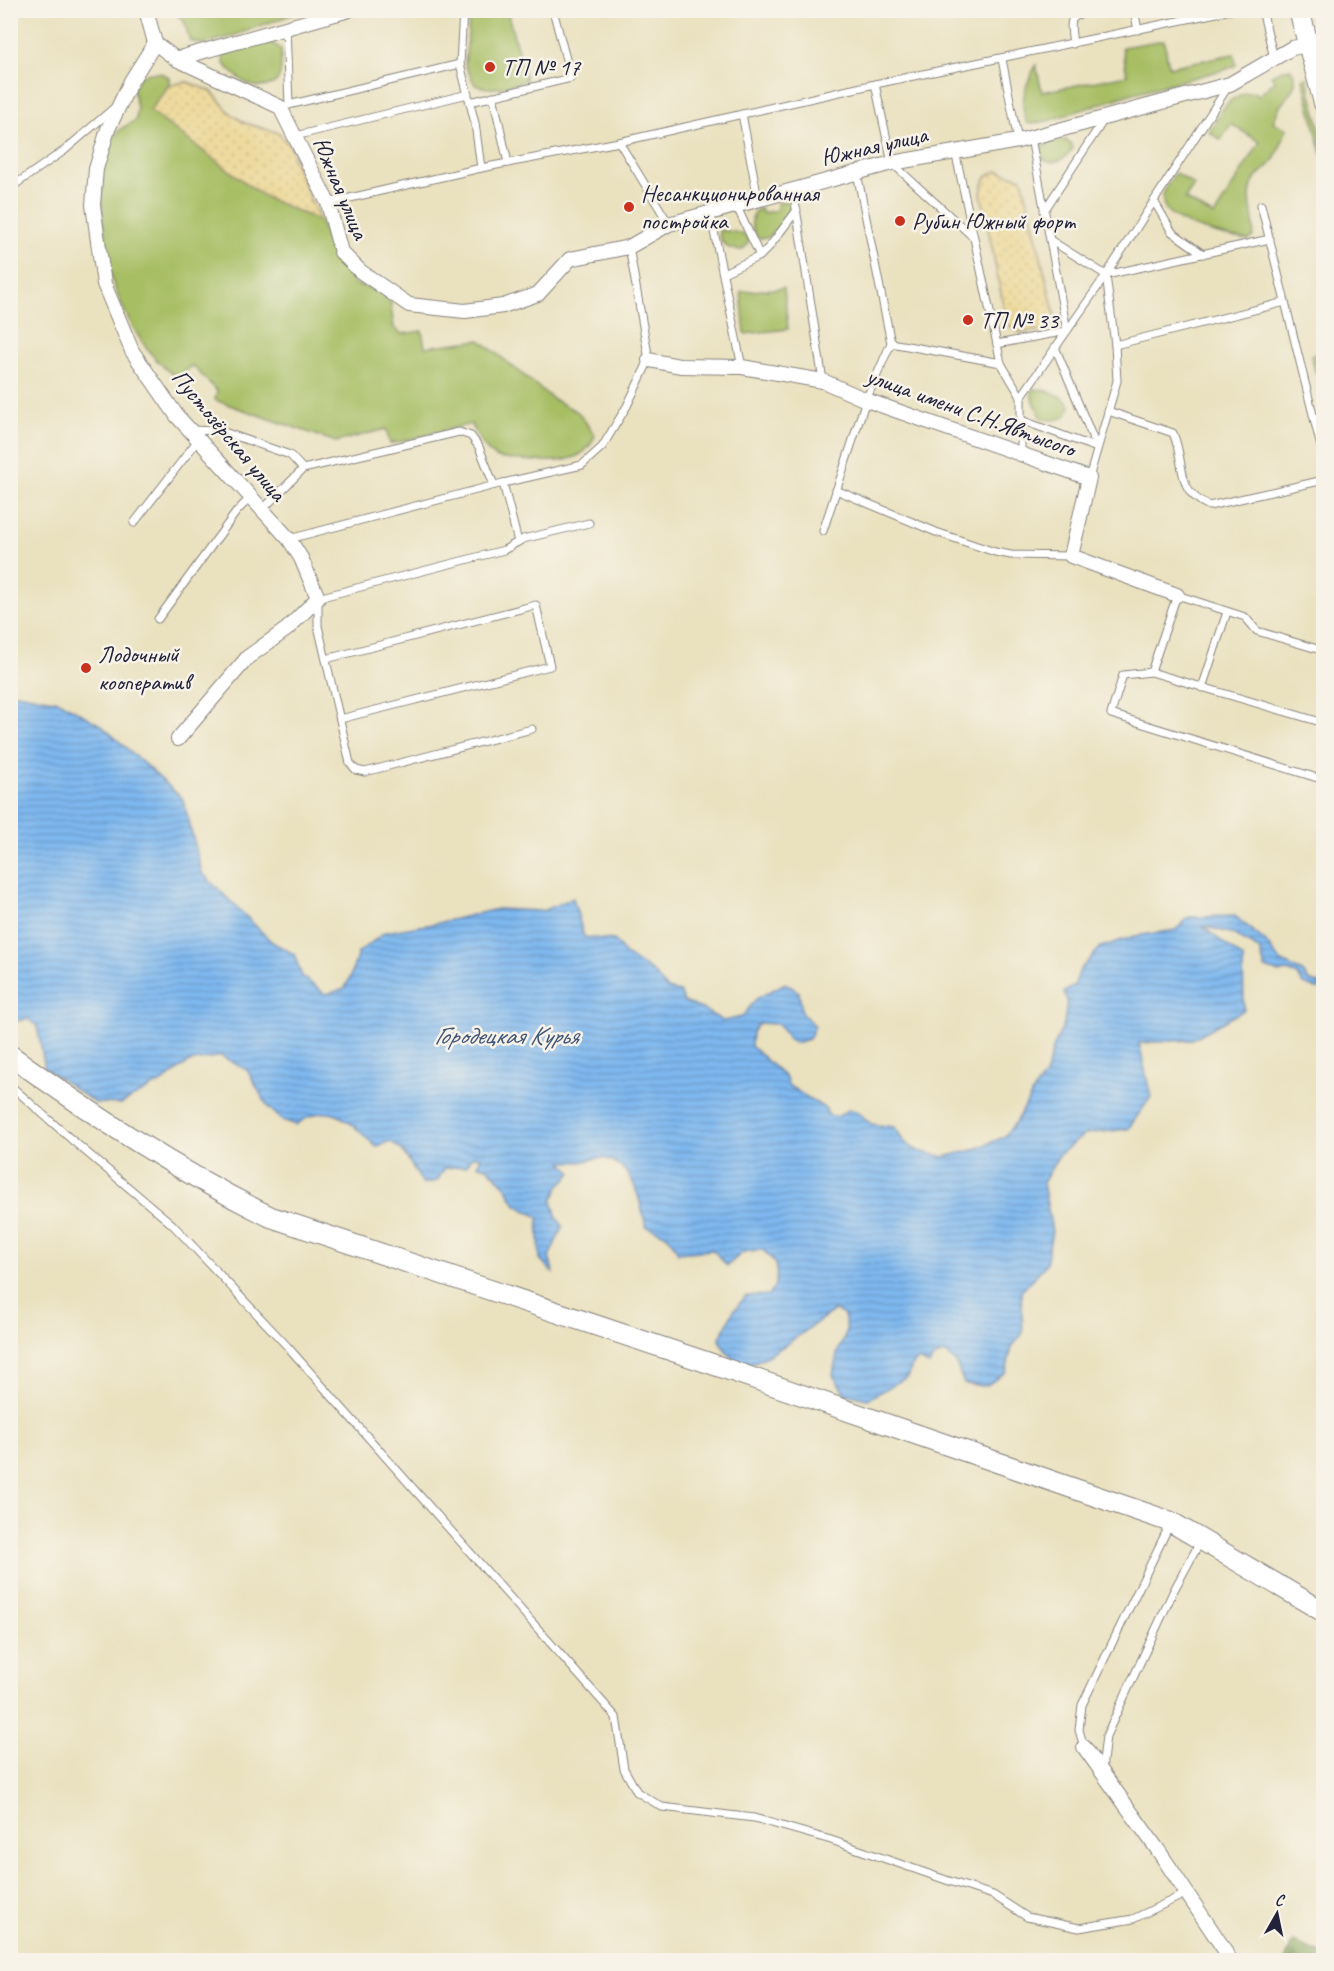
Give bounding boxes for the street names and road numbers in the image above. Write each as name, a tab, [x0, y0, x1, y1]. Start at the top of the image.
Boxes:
street label: Южная улица	[818, 119, 931, 173]
street label: Южная улица	[306, 132, 376, 245]
street label: улица имени С.Н.Явтысого	[861, 360, 1082, 465]
street label: Пустозёрская улица	[165, 363, 294, 508]

